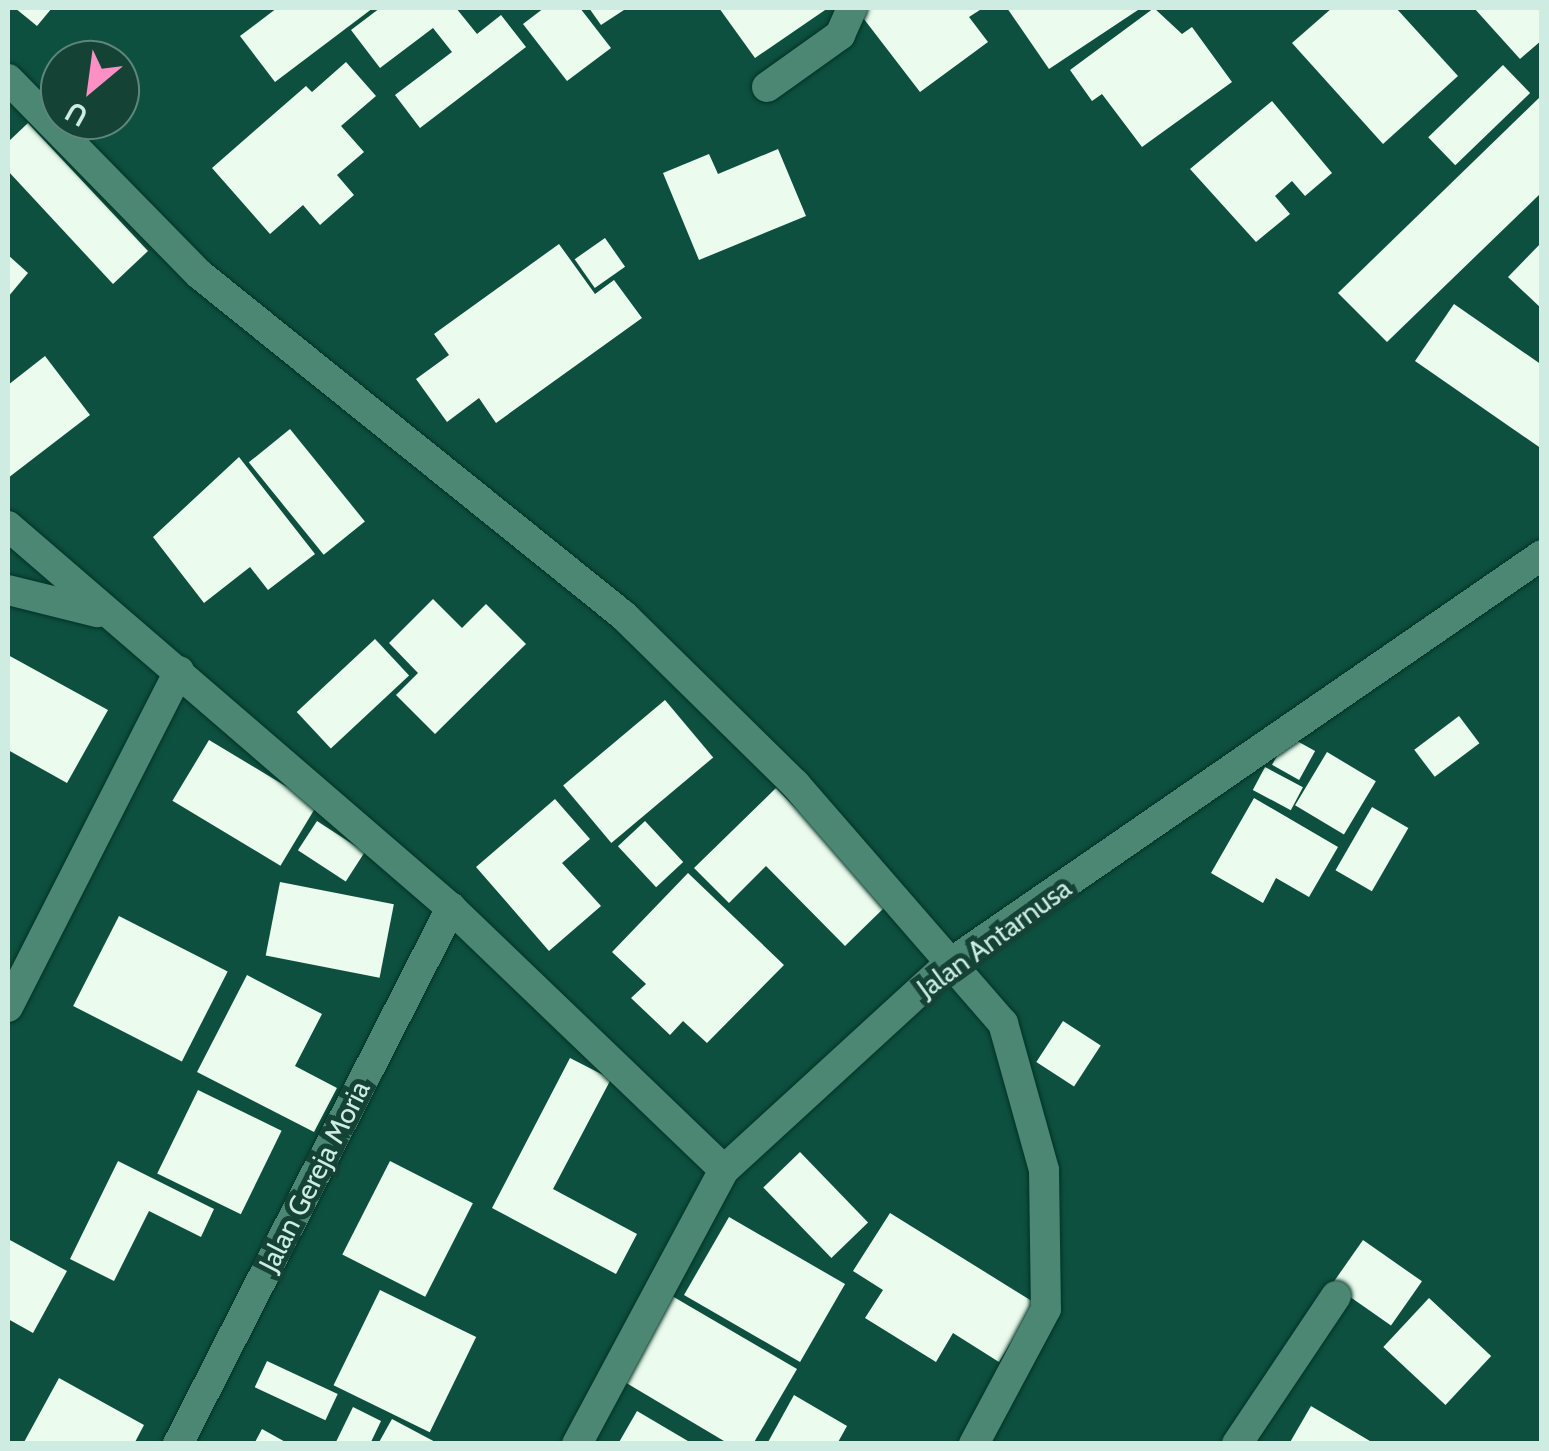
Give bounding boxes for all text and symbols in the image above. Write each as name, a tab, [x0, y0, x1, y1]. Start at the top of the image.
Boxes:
north arrow	[40, 40, 140, 140]
text: U	[59, 95, 93, 134]
street label: Jalan Antarnusa	[910, 871, 1078, 1005]
street label: Jalan Gereja Moria	[251, 1075, 377, 1277]

